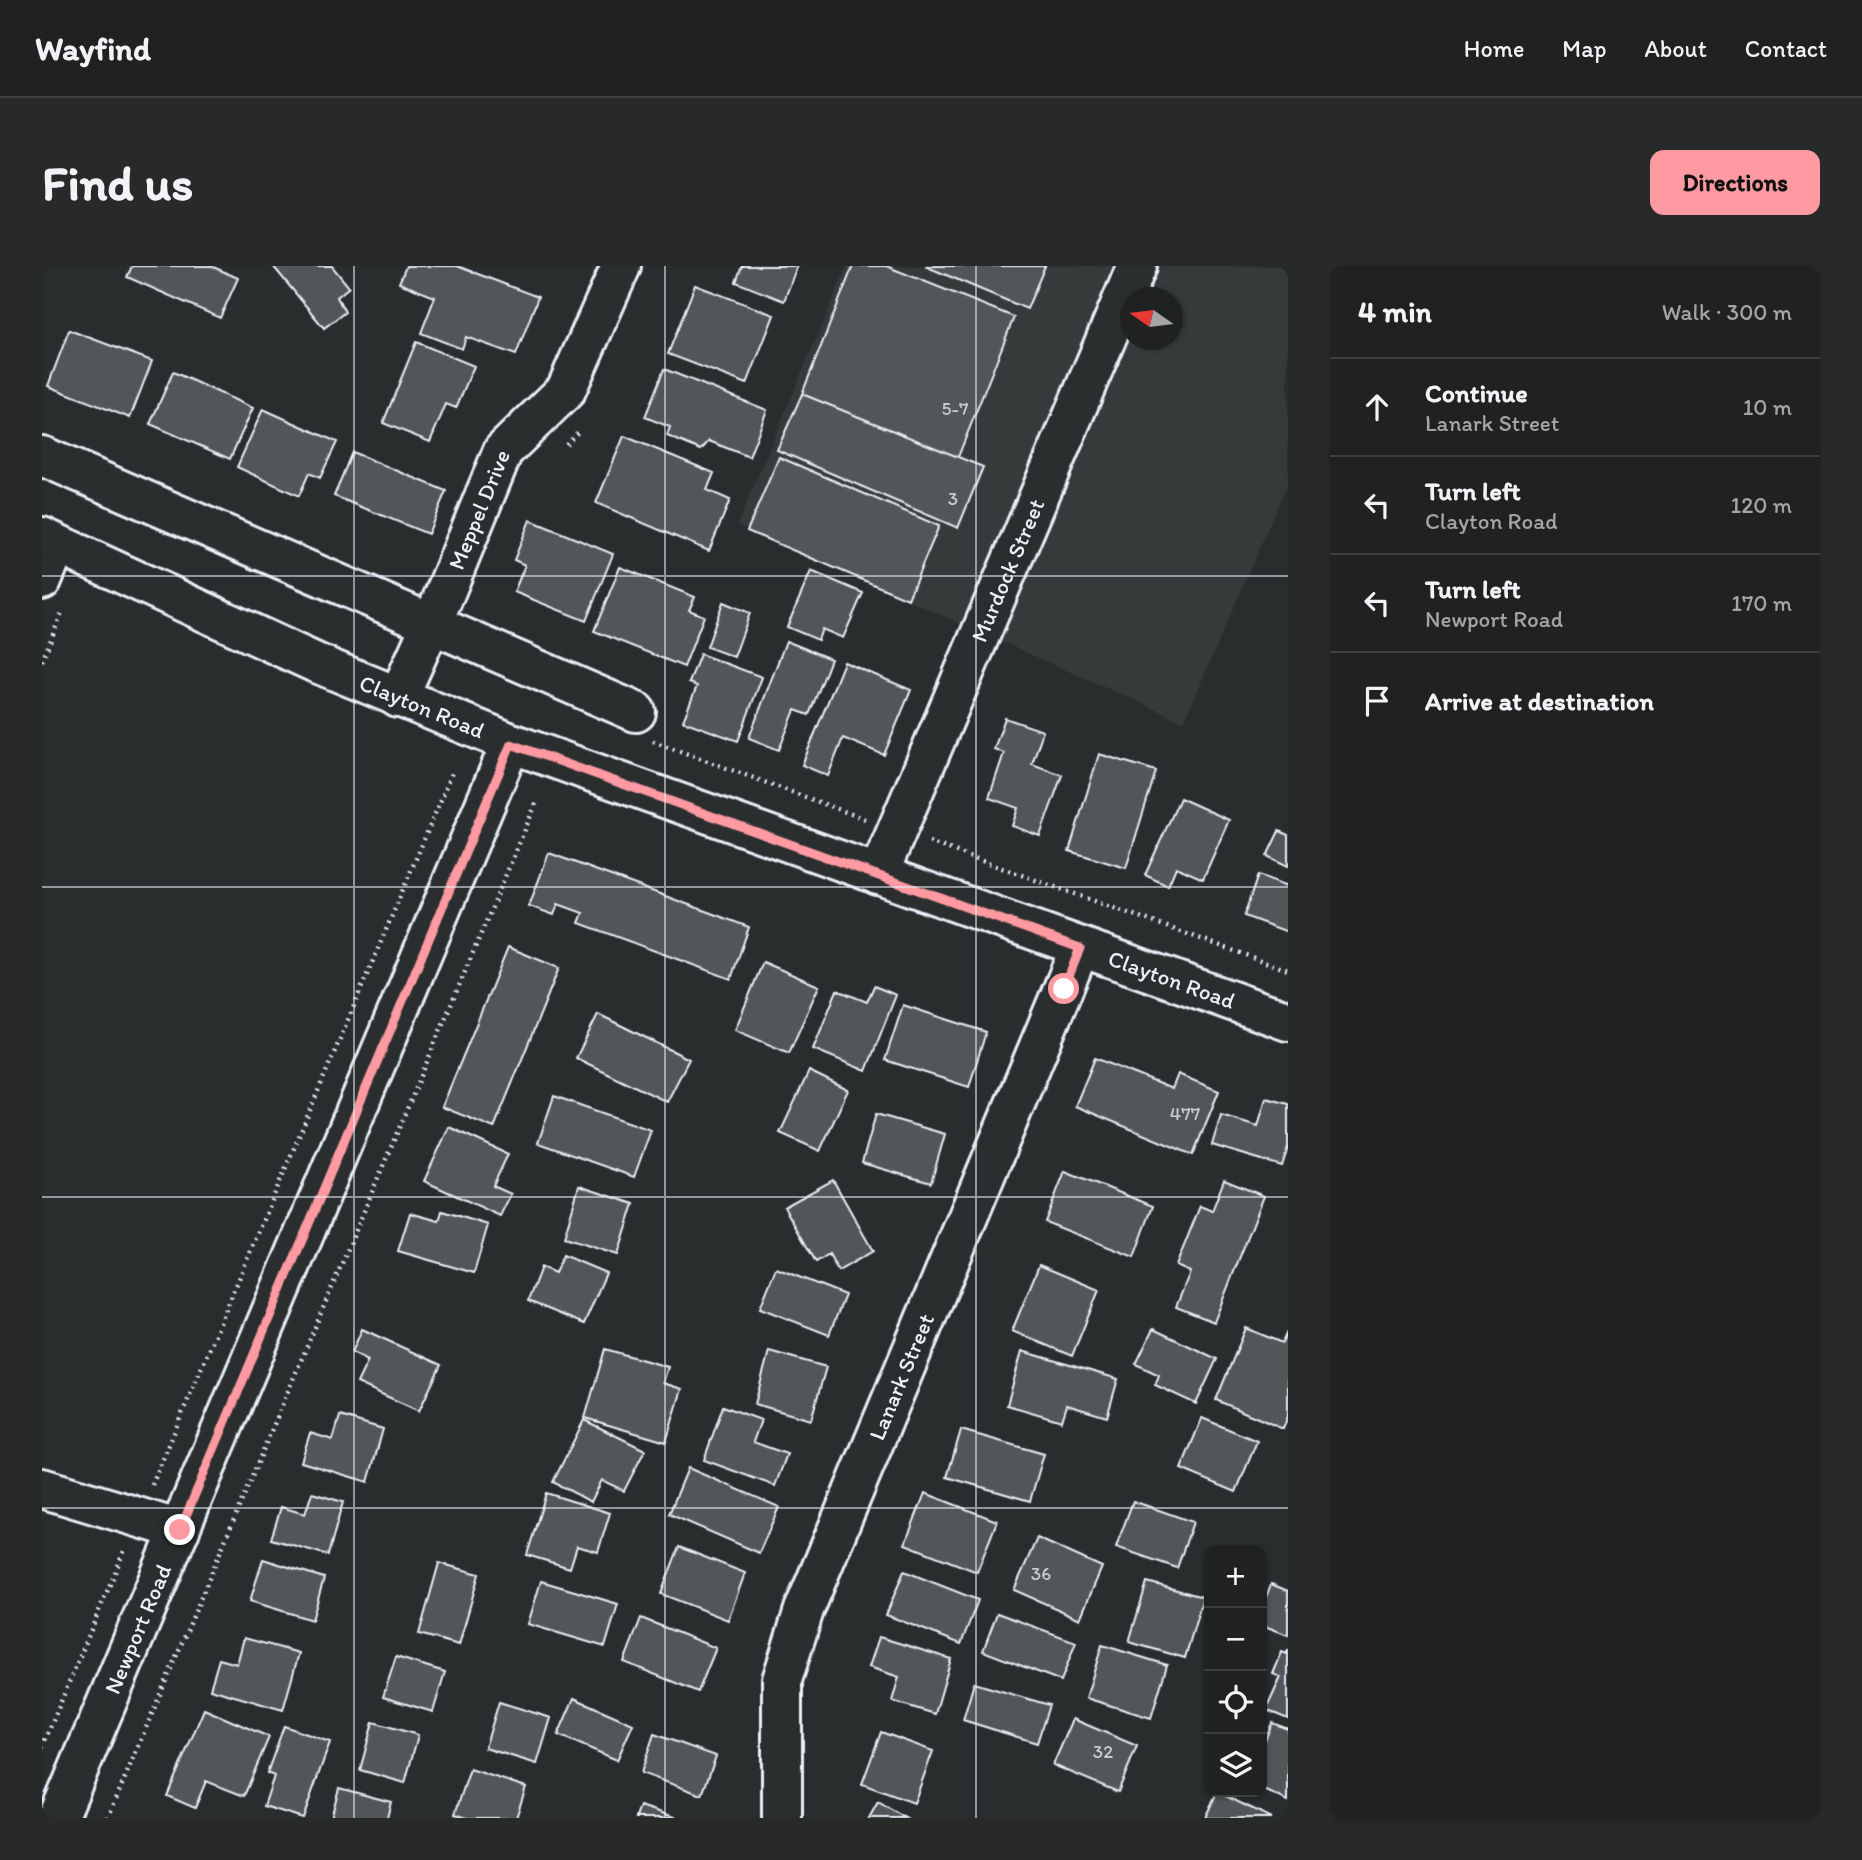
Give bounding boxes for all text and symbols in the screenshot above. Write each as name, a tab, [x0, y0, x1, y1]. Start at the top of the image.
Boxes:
text: Wayfind	[35, 29, 151, 68]
text: Home	[1464, 34, 1524, 63]
text: Map	[1562, 34, 1606, 63]
text: About	[1644, 34, 1707, 63]
text: Contact	[1745, 34, 1827, 63]
button: Directions	[1650, 150, 1820, 215]
text: Find us	[42, 153, 193, 212]
north arrow	[1120, 287, 1183, 350]
text: 4 min	[1358, 293, 1432, 330]
text: Walk · 300 m	[1662, 298, 1792, 326]
text: Continue	[1425, 377, 1528, 409]
icon: ahead	[1358, 388, 1396, 426]
text: 10 m	[1743, 393, 1792, 421]
house number: 5-7	[941, 397, 969, 420]
text: Lanark Street	[1425, 409, 1559, 437]
street label: Meppel Drive	[442, 446, 516, 574]
text: Turn left	[1425, 475, 1521, 507]
icon: left	[1358, 486, 1396, 524]
house number: 3	[948, 487, 958, 510]
text: 120 m	[1731, 491, 1792, 519]
street label: Murdock Street	[965, 494, 1050, 646]
text: Clayton Road	[1425, 507, 1557, 535]
text: Turn left	[1425, 573, 1521, 605]
icon: left	[1358, 584, 1396, 622]
text: 170 m	[1731, 589, 1792, 617]
text: Newport Road	[1425, 605, 1563, 633]
street label: Clayton Road	[355, 668, 488, 745]
icon: arrive	[1358, 682, 1396, 720]
text: Arrive at destination	[1425, 685, 1654, 717]
street label: Clayton Road	[1105, 944, 1239, 1015]
route start	[1048, 973, 1079, 1004]
house number: 477	[1170, 1102, 1200, 1125]
street label: Lanark Street	[862, 1309, 940, 1444]
route end	[164, 1514, 195, 1545]
map controls	[1204, 1545, 1267, 1797]
button: +	[1204, 1545, 1267, 1608]
street label: Newport Road	[98, 1560, 177, 1698]
house number: 36	[1031, 1562, 1051, 1585]
button: −	[1204, 1608, 1267, 1671]
button: locate	[1204, 1671, 1267, 1734]
button: layers	[1204, 1734, 1267, 1797]
house number: 32	[1093, 1740, 1113, 1763]

